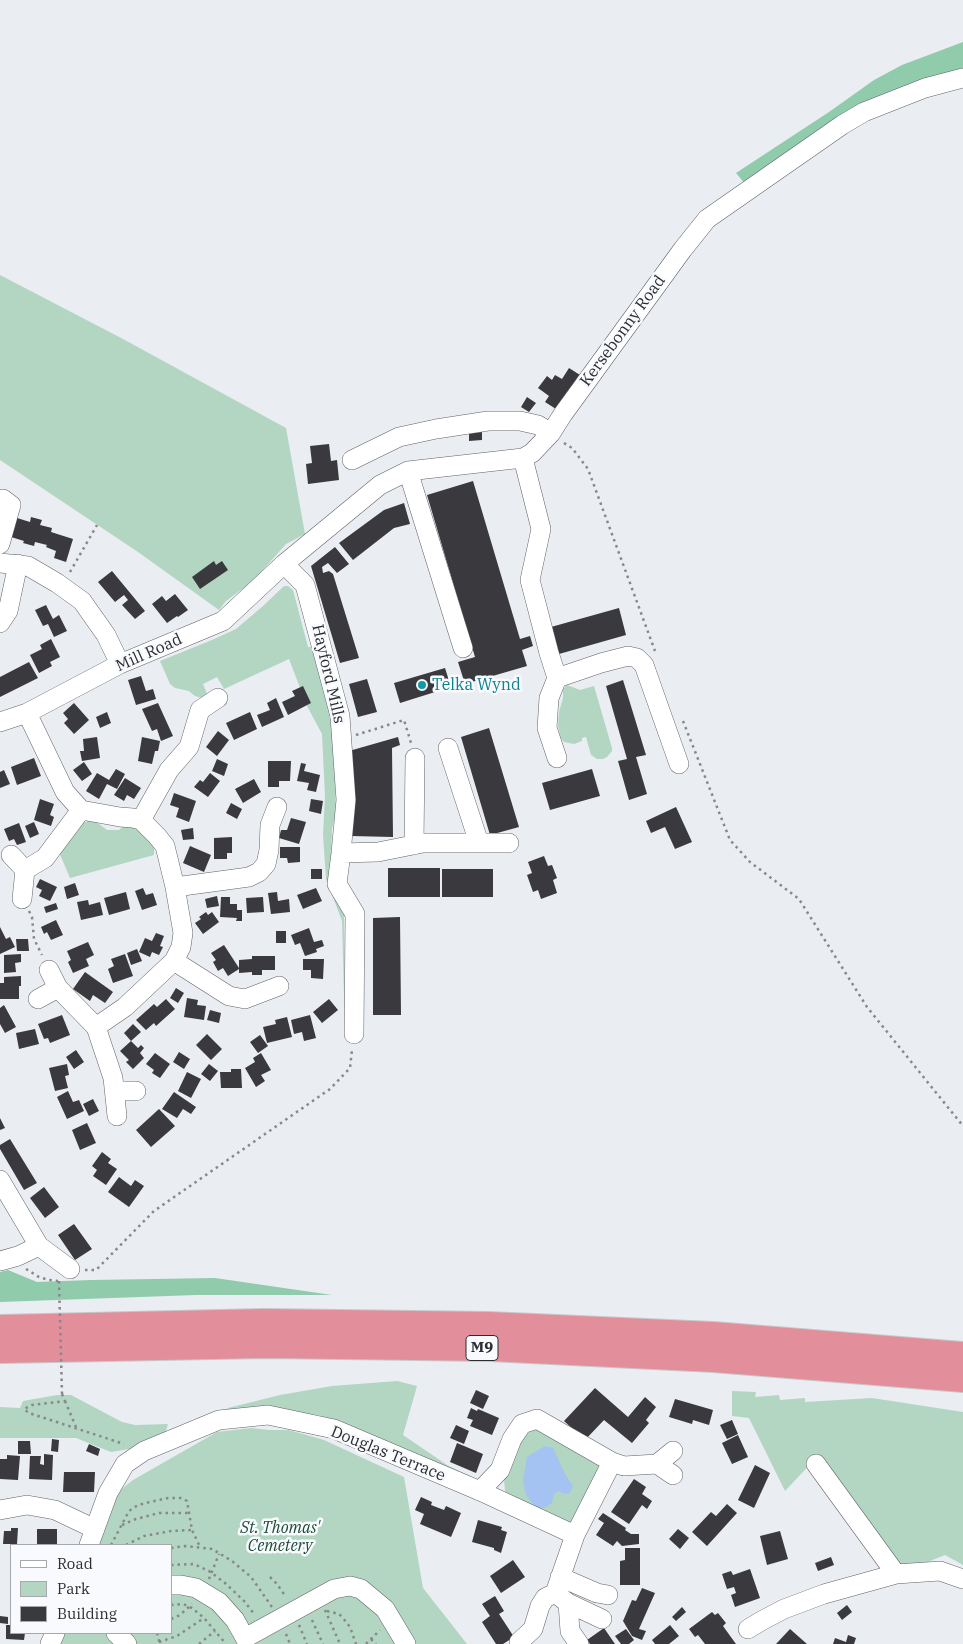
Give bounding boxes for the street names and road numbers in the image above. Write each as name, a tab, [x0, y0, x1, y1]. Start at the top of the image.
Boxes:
street label: Kersebonny Road	[576, 272, 670, 390]
street label: Hayford Mills	[307, 623, 349, 725]
street label: Mill Road	[113, 630, 185, 676]
road number: M9	[466, 1336, 498, 1360]
street label: Douglas Terrace	[328, 1422, 448, 1486]

